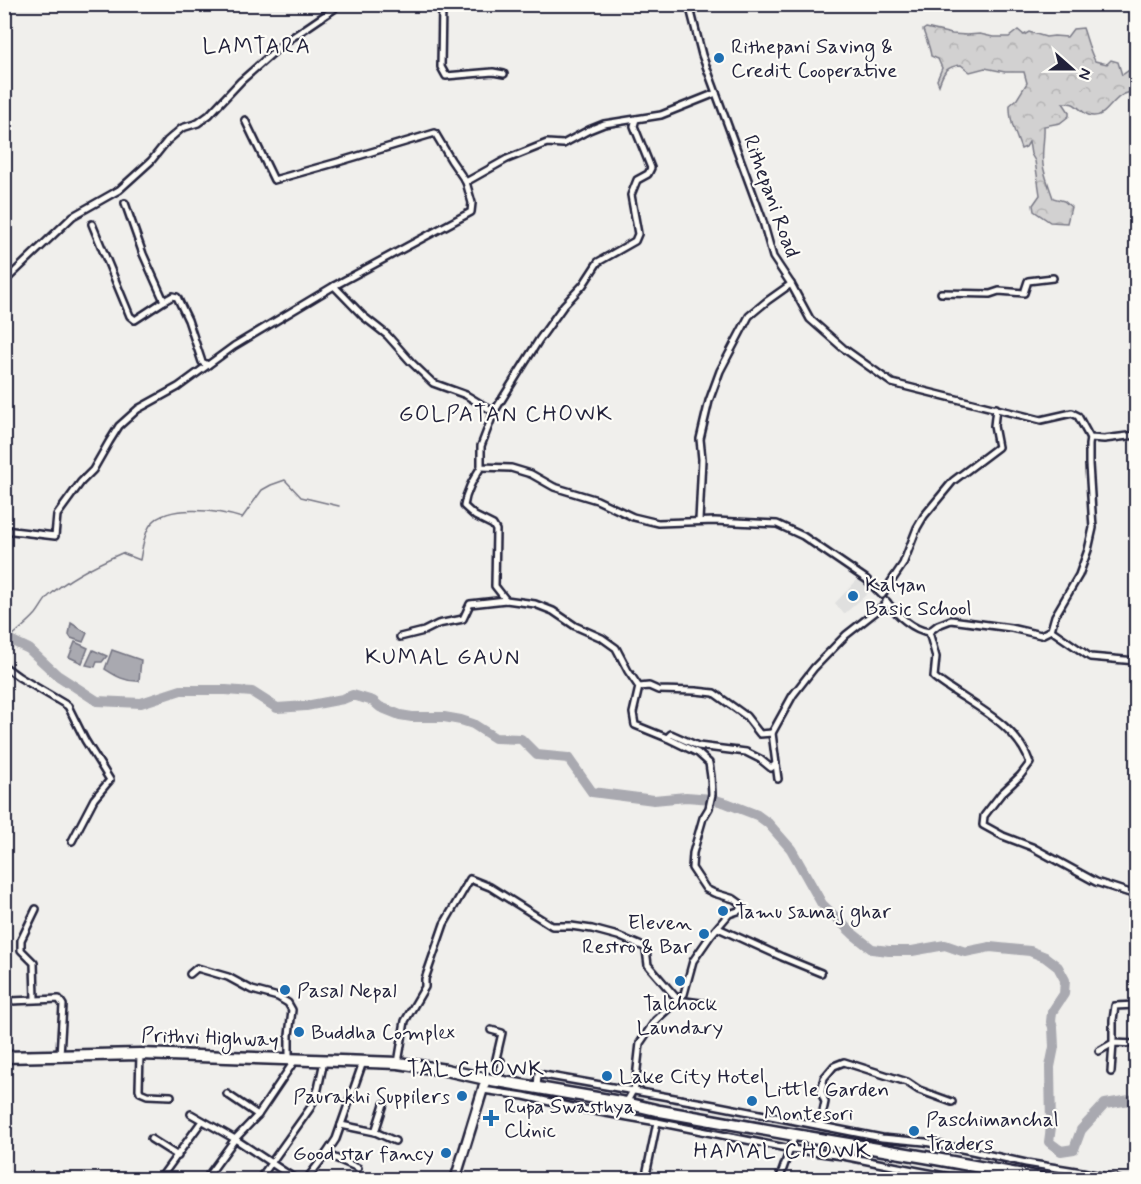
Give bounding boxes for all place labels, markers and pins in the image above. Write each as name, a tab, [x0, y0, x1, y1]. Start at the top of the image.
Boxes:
place label: Rithepani Saving & Credit Cooperative	[731, 33, 897, 85]
marker: Rithepani Saving & Credit Cooperative	[712, 51, 726, 65]
place label: Kalyan Basic School	[865, 571, 972, 623]
marker: Kalyan Basic School	[846, 589, 860, 603]
place label: Tamu samaj ghar	[735, 898, 891, 927]
marker: Tamu samaj ghar	[716, 904, 730, 918]
place label: Eleven Restro & Bar	[582, 909, 693, 961]
marker: Eleven Restro & Bar	[697, 927, 711, 941]
marker: Talchock Laundary	[673, 974, 687, 988]
place label: Pasal Nepal	[297, 977, 397, 1005]
marker: Pasal Nepal	[278, 983, 292, 997]
place label: Talchock Laundary	[637, 990, 723, 1042]
place label: Buddha Complex	[311, 1019, 455, 1047]
marker: Buddha Complex	[292, 1025, 306, 1039]
place label: Lake City Hotel	[619, 1063, 765, 1091]
marker: Lake City Hotel	[600, 1069, 614, 1083]
place label: Little Garden Montesori	[764, 1076, 889, 1128]
place label: Paurakhi Suppilers	[293, 1083, 450, 1111]
marker: Paurakhi Suppilers	[455, 1089, 469, 1103]
place label: Rupa Swasthya Clinic	[504, 1093, 635, 1145]
marker: Little Garden Montesori	[745, 1094, 759, 1108]
place label: Paschimanchal Traders	[926, 1106, 1059, 1158]
marker: Rupa Swasthya Clinic	[482, 1109, 500, 1127]
marker: Paschimanchal Traders	[907, 1124, 921, 1138]
place label: Good star fancy	[293, 1140, 434, 1168]
marker: Good star fancy	[439, 1146, 453, 1160]

